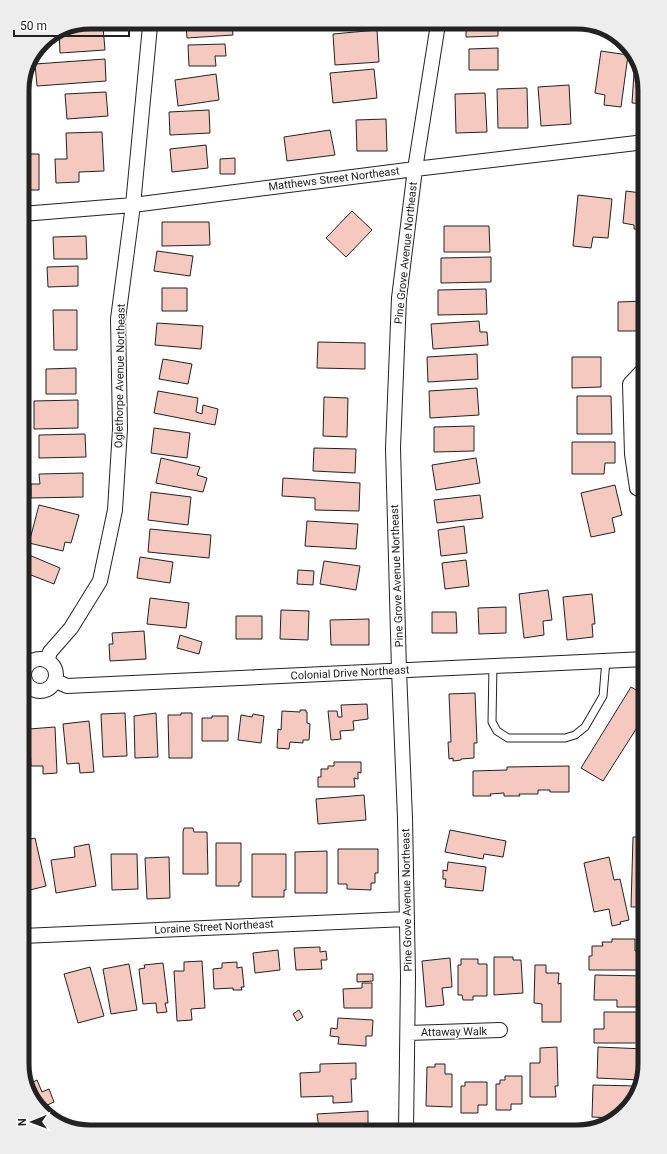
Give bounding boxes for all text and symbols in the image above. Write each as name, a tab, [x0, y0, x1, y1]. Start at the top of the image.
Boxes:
scale bar	[14, 12, 129, 38]
text: 50 m	[20, 19, 47, 33]
street label: Matthews Street Northeast	[268, 164, 401, 193]
street label: Pine Grove Avenue Northeast	[392, 181, 420, 325]
street label: Oglethorpe Avenue Northeast	[112, 303, 128, 448]
street label: Pine Grove Avenue Northeast	[388, 504, 406, 648]
street label: Colonial Drive Northeast	[290, 663, 410, 683]
street label: Pine Grove Avenue Northeast	[399, 828, 415, 972]
street label: Loraine Street Northeast	[154, 917, 274, 937]
street label: Attaway Walk	[421, 1025, 488, 1039]
north arrow	[12, 1102, 52, 1142]
text: N	[16, 1118, 29, 1126]

